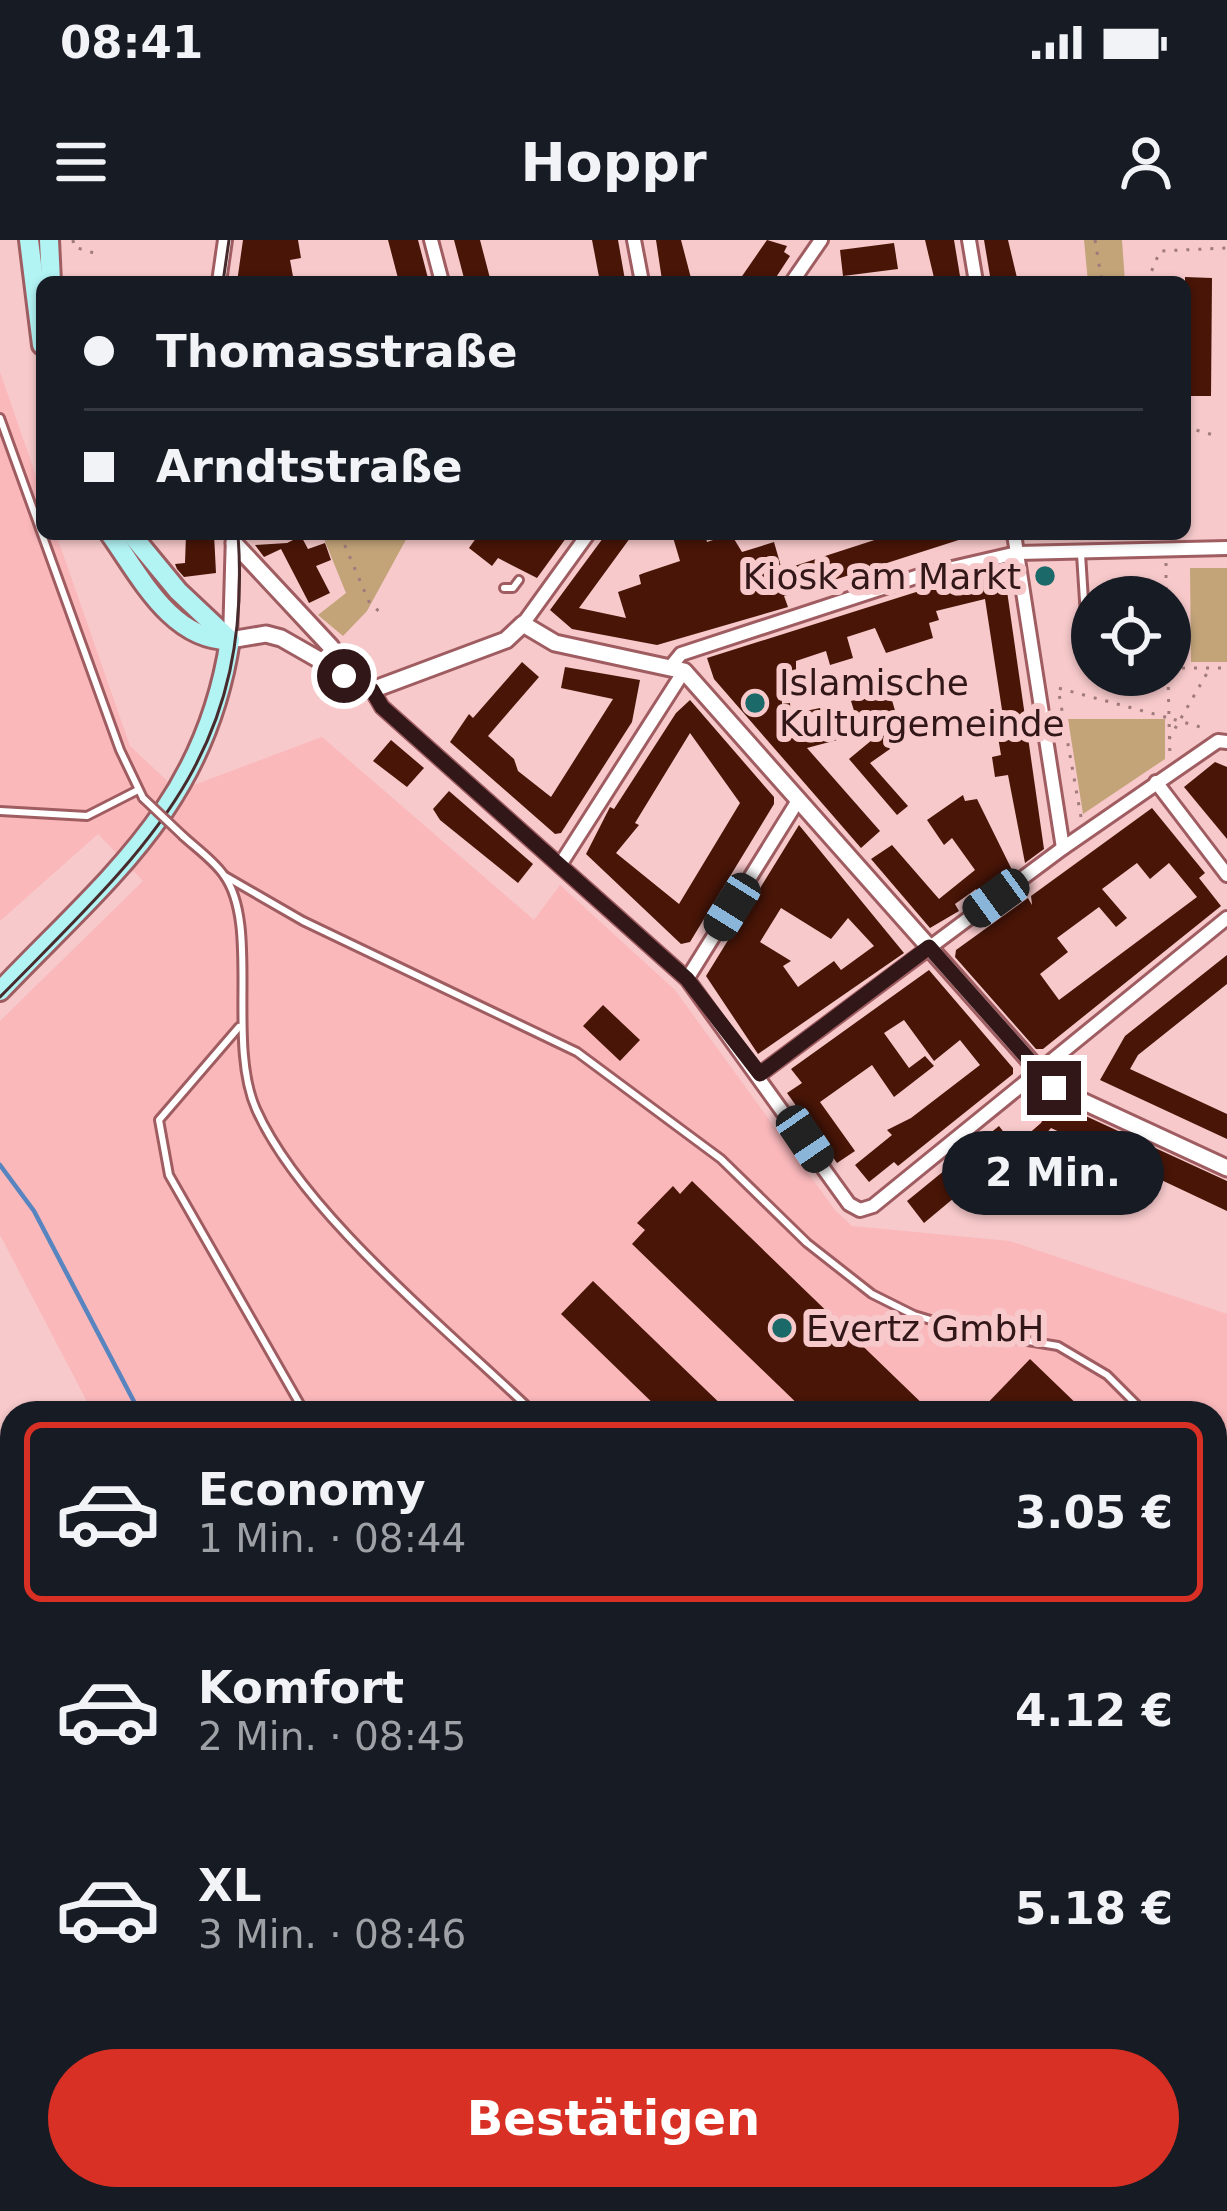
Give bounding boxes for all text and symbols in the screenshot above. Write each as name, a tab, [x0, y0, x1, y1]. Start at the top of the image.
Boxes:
text: 08:41	[60, 16, 203, 69]
icon: menu	[48, 129, 114, 195]
icon: person	[1113, 129, 1179, 195]
text: Hoppr	[520, 131, 707, 194]
text: Thomasstraße	[156, 325, 517, 378]
text: Arndtstraße	[156, 440, 463, 493]
place label: Kiosk am Markt	[743, 556, 1021, 597]
marker: Kiosk am Markt	[1032, 563, 1058, 589]
map controls	[1071, 576, 1191, 696]
button: locate	[1071, 576, 1191, 696]
route start	[317, 649, 371, 703]
place label: Islamische Kulturgemeinde	[779, 662, 1065, 744]
marker: Islamische Kulturgemeinde	[742, 690, 768, 716]
car	[956, 862, 1036, 934]
car	[698, 867, 766, 947]
route end	[1027, 1061, 1081, 1115]
car	[770, 1099, 840, 1179]
callout: 2 Min.	[943, 1130, 1165, 1214]
text: 2 Min.	[985, 1150, 1121, 1195]
place label: Evertz GmbH	[806, 1308, 1044, 1349]
marker: Evertz GmbH	[769, 1315, 795, 1341]
icon: car	[54, 1458, 162, 1566]
text: Economy	[198, 1463, 426, 1516]
text: 3.05 €	[1015, 1486, 1173, 1539]
text: 1 Min. · 08:44	[198, 1516, 466, 1561]
icon: car	[54, 1656, 162, 1764]
text: Komfort	[198, 1661, 404, 1714]
text: 4.12 €	[1015, 1684, 1173, 1737]
text: 2 Min. · 08:45	[198, 1714, 466, 1759]
icon: car	[54, 1854, 162, 1962]
text: XL	[198, 1859, 261, 1912]
text: 5.18 €	[1015, 1882, 1173, 1935]
text: 3 Min. · 08:46	[198, 1912, 466, 1957]
button: Bestätigen	[48, 2049, 1179, 2187]

